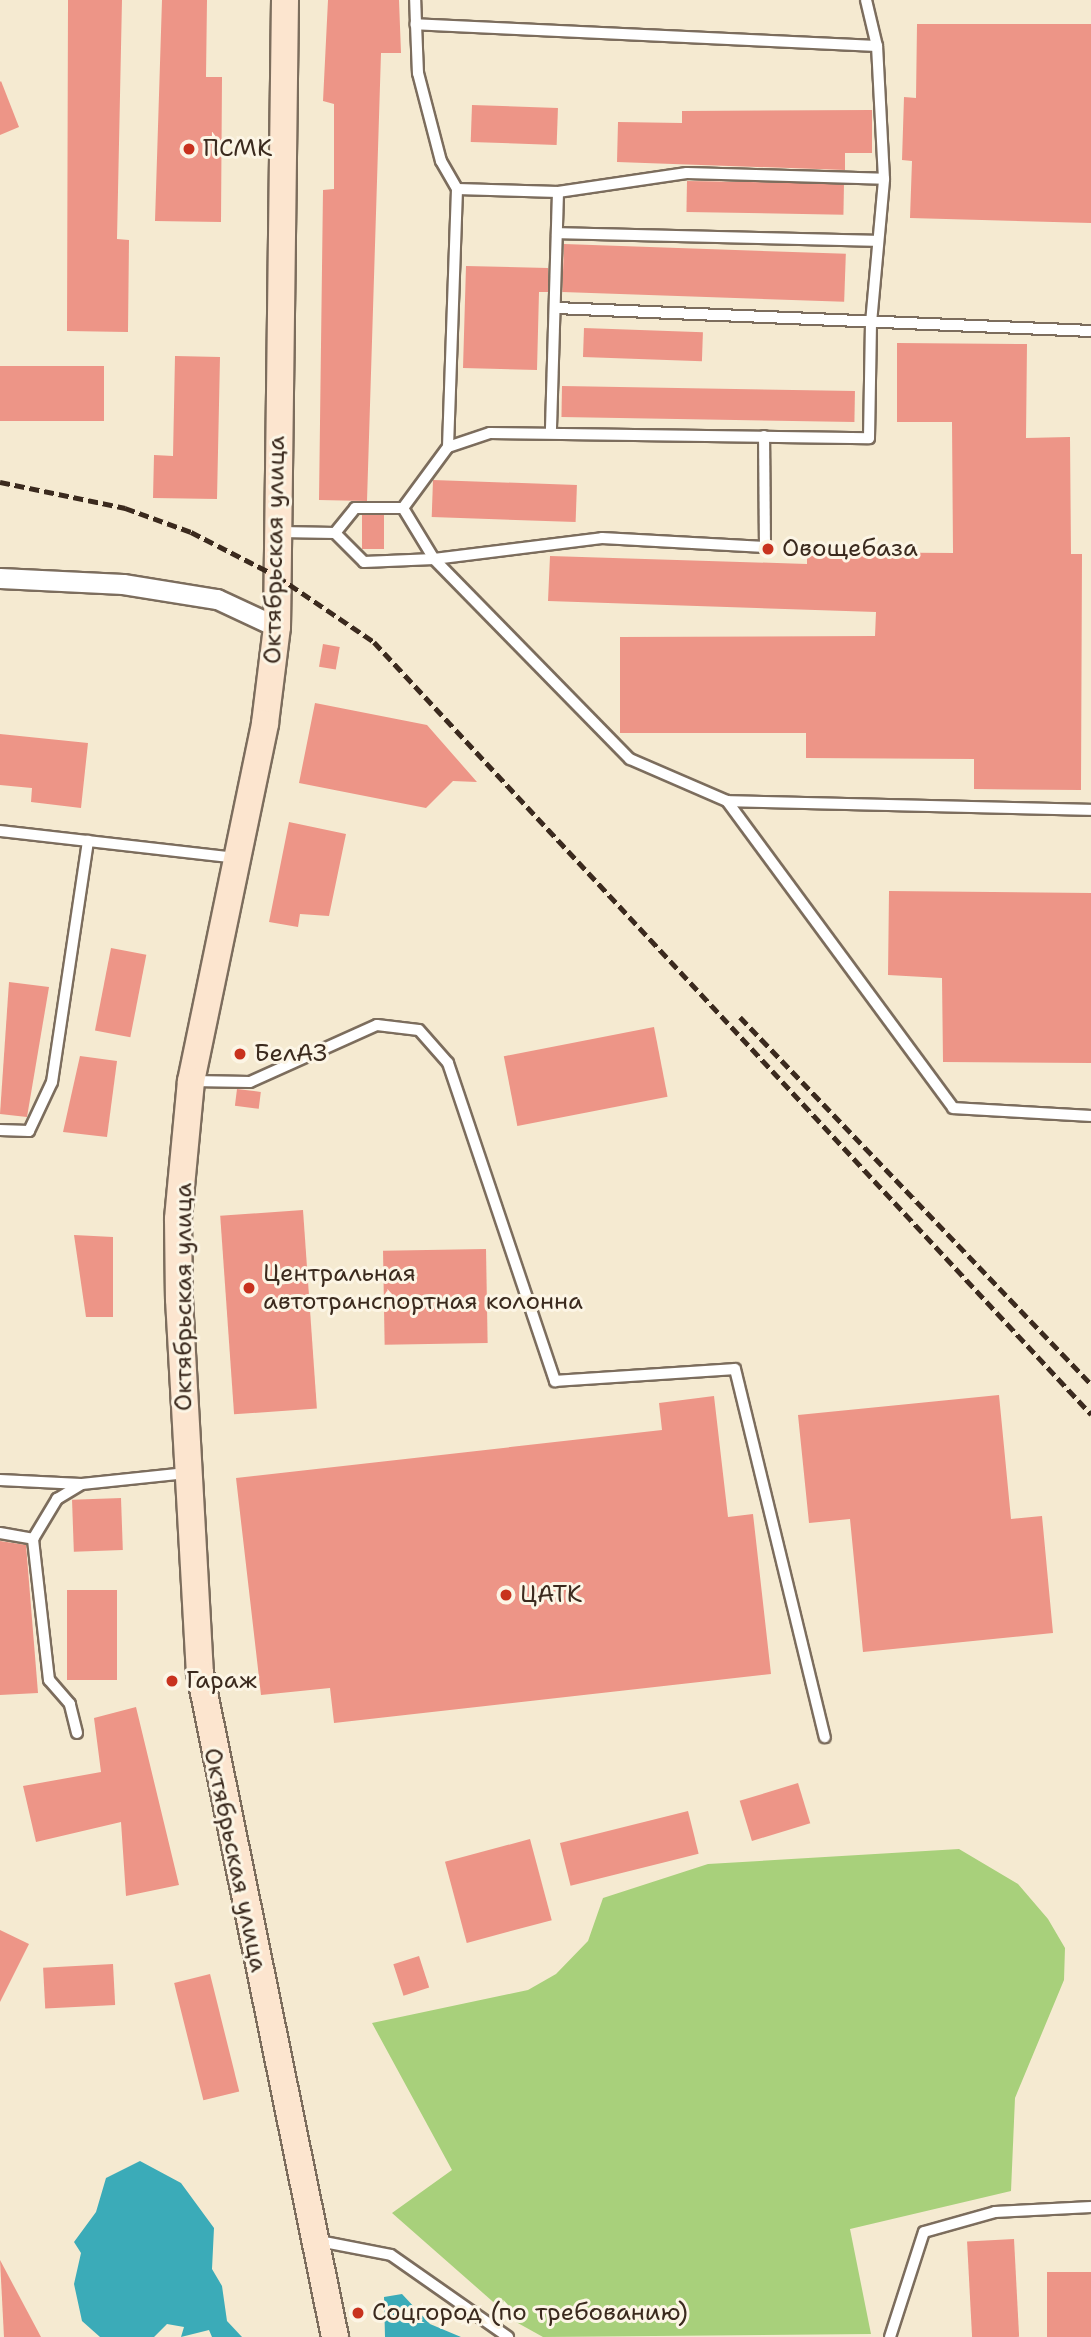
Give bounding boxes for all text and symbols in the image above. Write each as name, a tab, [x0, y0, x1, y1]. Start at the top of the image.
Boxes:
place label: ПСМК	[203, 135, 272, 163]
marker: ПСМК	[181, 141, 197, 157]
street label: Октябрьская улица	[259, 436, 291, 664]
place label: Овощебаза	[782, 535, 918, 563]
marker: Овощебаза	[760, 541, 776, 557]
place label: БелАЗ	[254, 1040, 327, 1068]
marker: БелАЗ	[232, 1046, 248, 1062]
street label: Октябрьская улица	[170, 1183, 198, 1411]
place label: Центральная автотранспортная колонна	[263, 1260, 583, 1316]
marker: Центральная автотранспортная колонна	[241, 1280, 257, 1296]
place label: ЦАТК	[520, 1581, 582, 1609]
marker: ЦАТК	[498, 1587, 514, 1603]
place label: Гараж	[186, 1667, 257, 1695]
marker: Гараж	[164, 1673, 180, 1689]
street label: Октябрьская улица	[197, 1745, 273, 1975]
place label: Соцгород (по требованию)	[372, 2299, 688, 2327]
marker: Соцгород (по требованию)	[350, 2305, 366, 2321]

